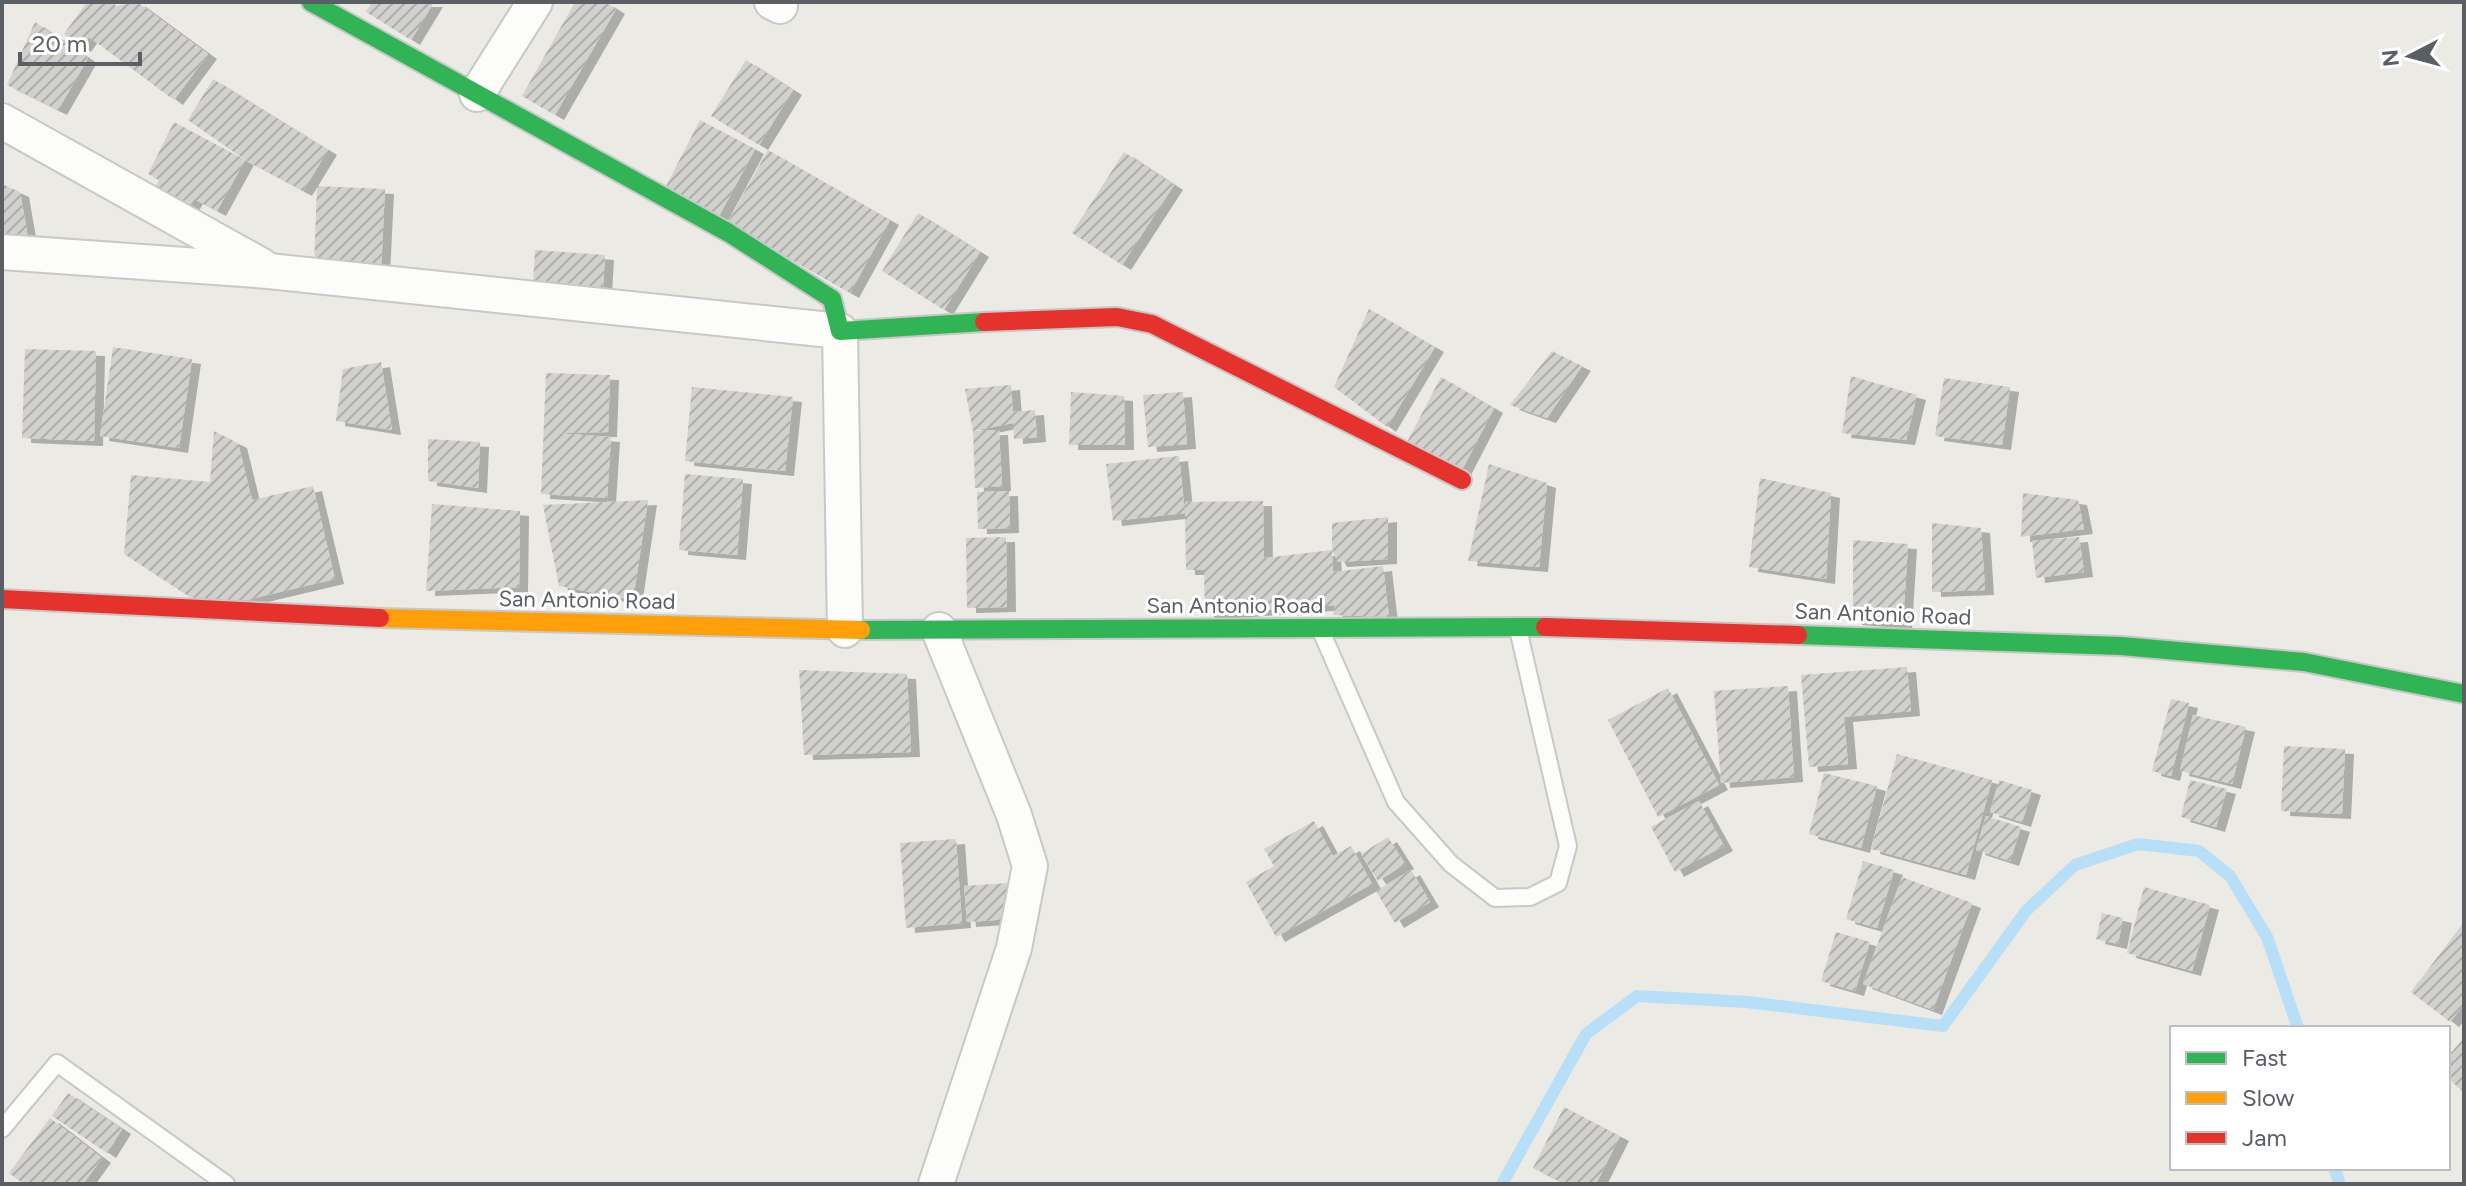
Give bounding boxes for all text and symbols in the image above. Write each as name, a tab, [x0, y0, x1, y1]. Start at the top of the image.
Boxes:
scale bar	[20, 16, 140, 66]
north arrow	[2370, 16, 2450, 96]
text: 20 m	[32, 29, 87, 58]
text: N	[2376, 48, 2405, 68]
street label: San Antonio Road	[498, 585, 676, 615]
street label: San Antonio Road	[1147, 592, 1323, 619]
street label: San Antonio Road	[1794, 597, 1972, 631]
legend	[2170, 1026, 2450, 1170]
text: Fast	[2242, 1043, 2287, 1072]
text: Slow	[2242, 1083, 2295, 1112]
text: Jam	[2242, 1123, 2287, 1152]

